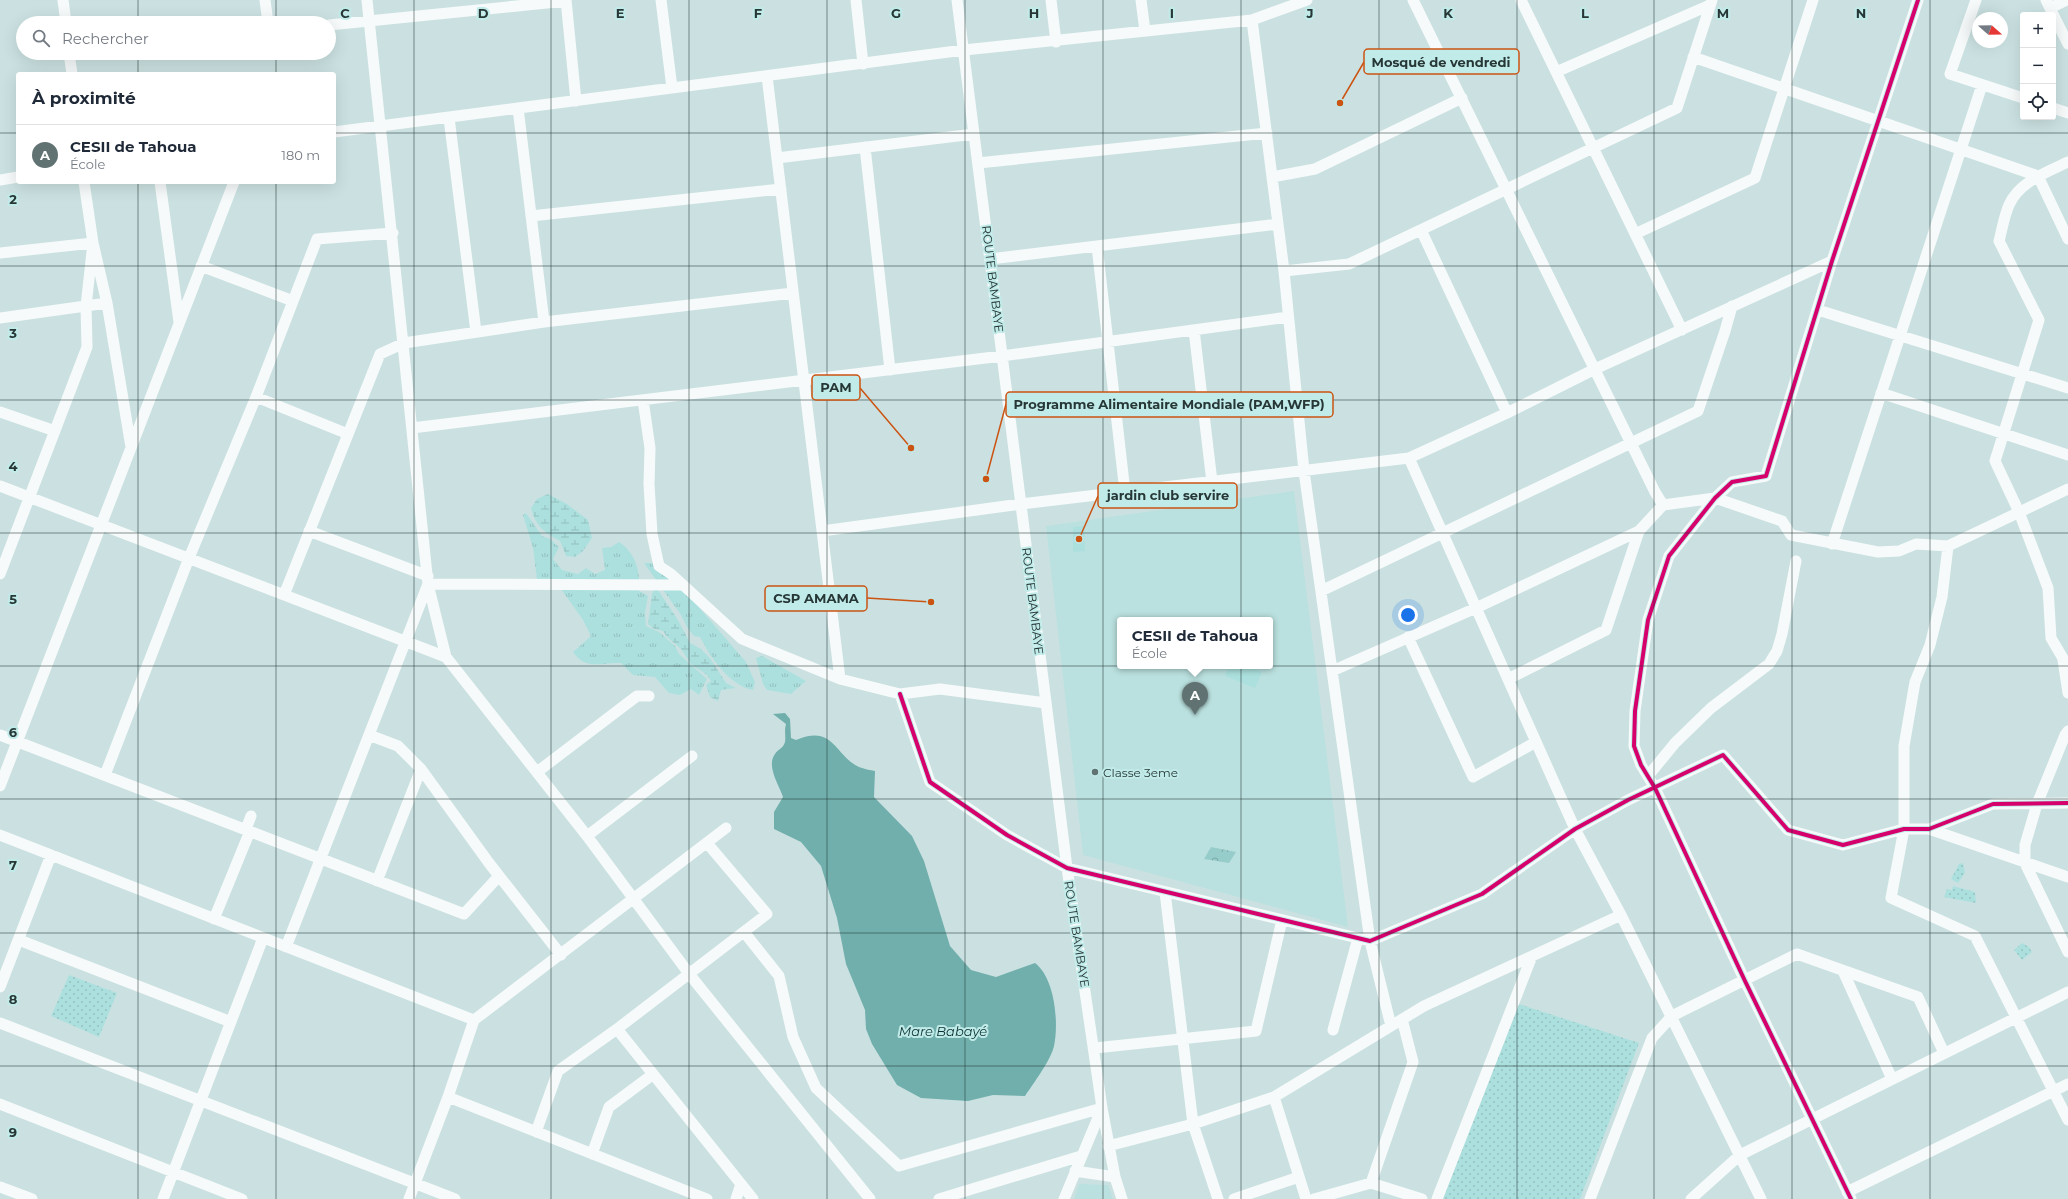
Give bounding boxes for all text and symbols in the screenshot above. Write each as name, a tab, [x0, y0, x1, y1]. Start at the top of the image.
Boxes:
text: C	[340, 5, 350, 21]
text: D	[478, 5, 489, 21]
text: E	[616, 5, 625, 21]
text: F	[754, 5, 762, 21]
text: G	[891, 5, 901, 21]
text: H	[1029, 5, 1039, 21]
text: I	[1170, 5, 1174, 21]
text: J	[1305, 5, 1314, 21]
text: K	[1443, 5, 1453, 21]
text: L	[1581, 5, 1589, 21]
text: M	[1717, 5, 1729, 21]
text: N	[1856, 5, 1866, 21]
north arrow	[1972, 12, 2008, 48]
map controls	[2020, 12, 2056, 120]
button: +	[2020, 12, 2056, 48]
search box	[16, 16, 336, 60]
icon: search	[30, 27, 52, 49]
text: Rechercher	[62, 29, 149, 48]
button: −	[2020, 48, 2056, 84]
callout: Mosqué de vendredi	[1364, 49, 1519, 74]
text: Mosqué de vendredi	[1372, 54, 1511, 70]
button: locate	[2020, 84, 2056, 120]
text: À proximité	[32, 88, 136, 108]
text: CESII de Tahoua	[70, 137, 197, 156]
text: A	[40, 147, 50, 163]
text: 180 m	[281, 147, 320, 163]
text: École	[70, 156, 105, 172]
text: 2	[9, 191, 17, 207]
street label: ROUTE BAMBAYE	[979, 225, 1007, 333]
text: 3	[8, 325, 17, 341]
callout: PAM	[812, 375, 860, 400]
text: PAM	[820, 379, 852, 395]
callout: Programme Alimentaire Mondiale (PAM,WFP)	[1006, 392, 1333, 417]
text: Programme Alimentaire Mondiale (PAM,WFP)	[1013, 396, 1325, 412]
text: 4	[9, 458, 18, 474]
callout: jardin club servire	[1098, 483, 1237, 508]
text: jardin club servire	[1105, 487, 1229, 503]
street label: ROUTE BAMBAYE	[1019, 547, 1047, 655]
callout: CSP AMAMA	[765, 586, 867, 611]
text: CSP AMAMA	[773, 590, 860, 606]
text: 5	[9, 591, 17, 607]
your location	[1398, 605, 1418, 625]
popup	[1117, 617, 1273, 669]
text: CESII de Tahoua	[1132, 626, 1258, 645]
text: École	[1132, 645, 1167, 661]
pin: A	[1182, 682, 1208, 715]
text: 6	[9, 724, 18, 740]
place label: Classe 3eme	[1103, 765, 1178, 780]
marker: Classe 3eme	[1090, 767, 1100, 777]
text: 7	[9, 857, 17, 873]
street label: ROUTE BAMBAYE	[1061, 880, 1093, 988]
text: 8	[9, 991, 18, 1007]
water label: Mare Babayé	[899, 1023, 987, 1039]
text: 9	[9, 1124, 17, 1140]

